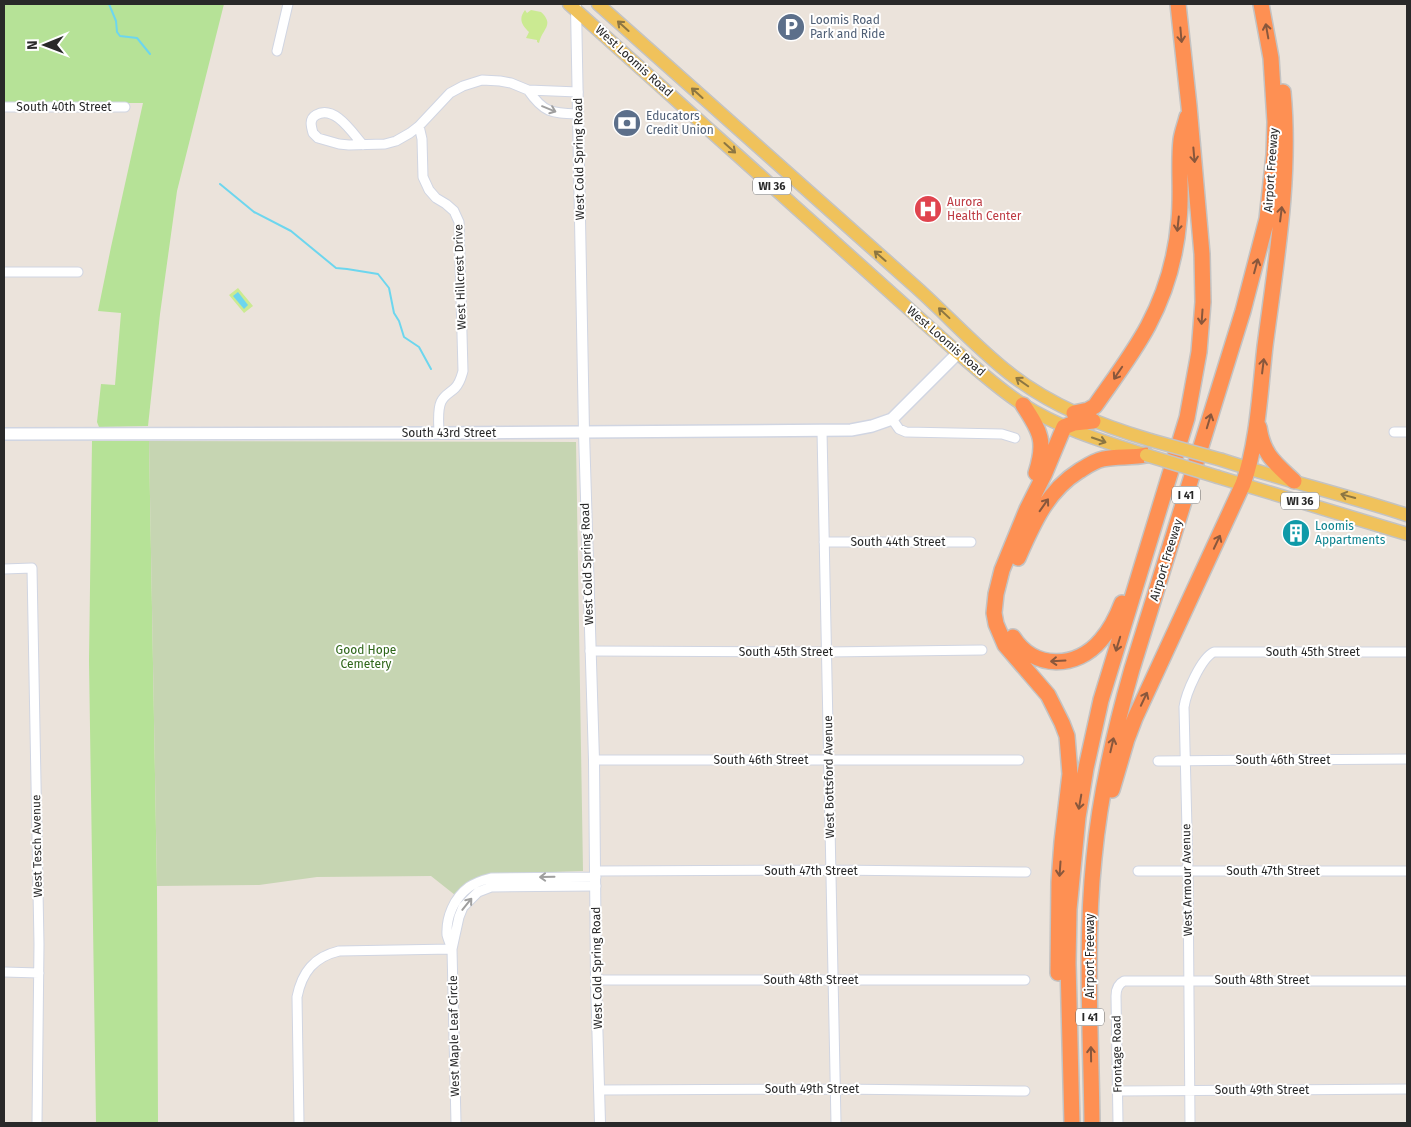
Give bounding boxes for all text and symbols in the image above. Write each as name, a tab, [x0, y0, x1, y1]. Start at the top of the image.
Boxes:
parking icon: Loomis Road Park and Ride	[776, 12, 806, 42]
place label: Loomis Road Park and Ride	[810, 13, 885, 41]
north arrow	[20, 20, 70, 70]
one-way arrow	[616, 20, 629, 32]
street label: West Loomis Road	[592, 23, 676, 99]
one-way arrow	[1261, 23, 1271, 39]
one-way arrow	[1177, 27, 1186, 43]
text: N	[24, 40, 41, 50]
one-way arrow	[691, 87, 704, 98]
street label: West Cold Spring Road	[571, 98, 587, 220]
street label: South 40th Street	[16, 100, 112, 114]
one-way arrow	[541, 105, 556, 115]
bank icon: Educators Credit Union	[612, 108, 642, 138]
place label: Educators Credit Union	[646, 109, 714, 137]
street label: Airport Freeway	[1261, 127, 1281, 213]
one-way arrow	[724, 142, 737, 154]
one-way arrow	[1189, 147, 1198, 163]
road number: WI 36	[753, 178, 791, 195]
hospital icon: Aurora Health Center	[913, 194, 943, 224]
place label: Aurora Health Center	[947, 195, 1022, 223]
one-way arrow	[1276, 207, 1286, 223]
one-way arrow	[1174, 216, 1183, 232]
street label: West Hillcrest Drive	[451, 224, 469, 330]
one-way arrow	[874, 250, 887, 261]
one-way arrow	[1251, 258, 1261, 274]
street label: West Loomis Road	[904, 303, 988, 379]
one-way arrow	[937, 307, 950, 319]
one-way arrow	[1197, 309, 1207, 325]
one-way arrow	[1258, 359, 1268, 375]
one-way arrow	[1113, 365, 1123, 379]
one-way arrow	[1016, 377, 1029, 388]
one-way arrow	[1204, 414, 1214, 430]
street label: South 43rd Street	[402, 426, 497, 440]
one-way arrow	[1091, 436, 1106, 445]
road number: I 41	[1172, 486, 1200, 504]
one-way arrow	[1340, 491, 1356, 501]
road number: WI 36	[1281, 492, 1319, 510]
one-way arrow	[1039, 498, 1050, 512]
street label: West Cold Spring Road	[578, 503, 596, 625]
street label: Airport Freeway	[1147, 517, 1185, 603]
building icon: Loomis Appartments	[1281, 518, 1311, 548]
place label: Loomis Appartments	[1315, 519, 1386, 547]
street label: South 44th Street	[851, 535, 946, 549]
one-way arrow	[1212, 535, 1222, 550]
one-way arrow	[1113, 635, 1123, 651]
park label: Good Hope Cemetery	[336, 643, 396, 671]
street label: South 45th Street	[739, 645, 834, 659]
street label: South 45th Street	[1266, 645, 1361, 659]
one-way arrow	[1051, 656, 1067, 666]
one-way arrow	[1140, 692, 1149, 707]
street label: West Bottsford Avenue	[821, 715, 837, 839]
one-way arrow	[1108, 737, 1117, 753]
street label: South 46th Street	[714, 753, 809, 767]
street label: South 46th Street	[1236, 753, 1331, 767]
one-way arrow	[1075, 793, 1085, 809]
street label: West Tesch Avenue	[29, 794, 45, 898]
street label: West Armour Avenue	[1179, 823, 1195, 937]
one-way arrow	[1055, 861, 1064, 877]
street label: South 47th Street	[764, 864, 858, 878]
street label: South 47th Street	[1226, 864, 1320, 878]
one-way arrow	[539, 872, 556, 882]
one-way arrow	[461, 898, 472, 911]
street label: West Cold Spring Road	[589, 907, 605, 1029]
street label: Airport Freeway	[1083, 914, 1097, 998]
street label: South 48th Street	[763, 973, 859, 987]
street label: South 48th Street	[1214, 973, 1310, 987]
street label: West Maple Leaf Circle	[446, 975, 462, 1097]
road number: I 41	[1076, 1009, 1104, 1026]
street label: Frontage Road	[1109, 1015, 1125, 1093]
one-way arrow	[1086, 1046, 1095, 1062]
street label: South 49th Street	[765, 1082, 860, 1096]
street label: South 49th Street	[1215, 1083, 1310, 1097]

